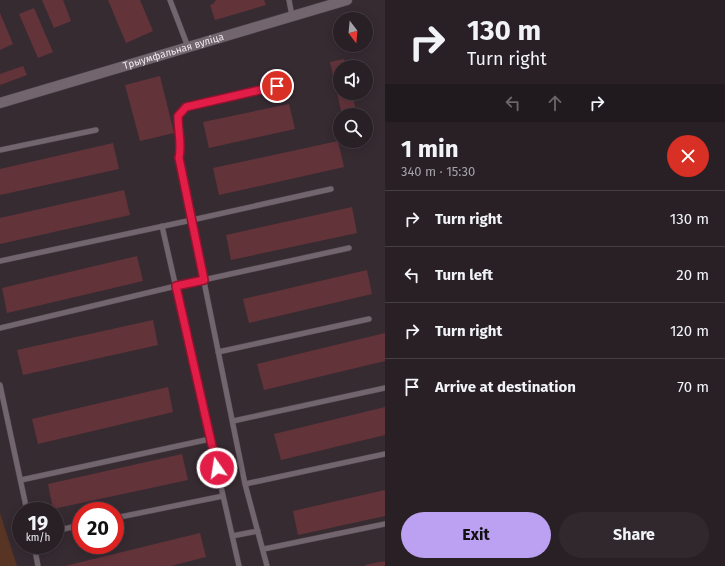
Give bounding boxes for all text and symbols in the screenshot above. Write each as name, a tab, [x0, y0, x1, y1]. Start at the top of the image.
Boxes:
north arrow	[333, 12, 373, 52]
map controls	[333, 12, 373, 148]
text: 130 m	[467, 14, 541, 47]
icon: right	[401, 16, 453, 68]
street label: Трыумфальная вуліца	[122, 31, 225, 72]
text: Turn right	[467, 48, 547, 70]
button: sound	[333, 60, 373, 100]
pin	[260, 69, 294, 103]
icon: arrive	[266, 75, 288, 97]
icon: left	[502, 92, 524, 114]
icon: ahead	[544, 92, 566, 114]
icon: right	[586, 92, 608, 114]
button: search	[333, 108, 373, 148]
text: 1 min	[401, 135, 459, 163]
button: close	[667, 135, 709, 177]
text: 340 m · 15:30	[401, 164, 475, 179]
icon: right	[401, 208, 423, 230]
text: Turn right	[435, 210, 502, 228]
text: 130 m	[670, 210, 709, 228]
icon: left	[401, 264, 423, 286]
text: Turn left	[435, 266, 493, 284]
text: 20 m	[676, 266, 709, 284]
icon: right	[401, 320, 423, 342]
text: Turn right	[435, 322, 502, 340]
text: 120 m	[670, 322, 709, 340]
icon: arrive	[401, 376, 423, 398]
text: Arrive at destination	[435, 378, 576, 396]
text: 70 m	[677, 378, 709, 396]
position arrow	[196, 447, 238, 489]
speed limit sign: 20	[72, 502, 124, 554]
text: 19	[28, 511, 48, 535]
button: Exit	[401, 512, 551, 558]
button: Share	[559, 512, 709, 558]
text: km/h	[26, 532, 50, 544]

